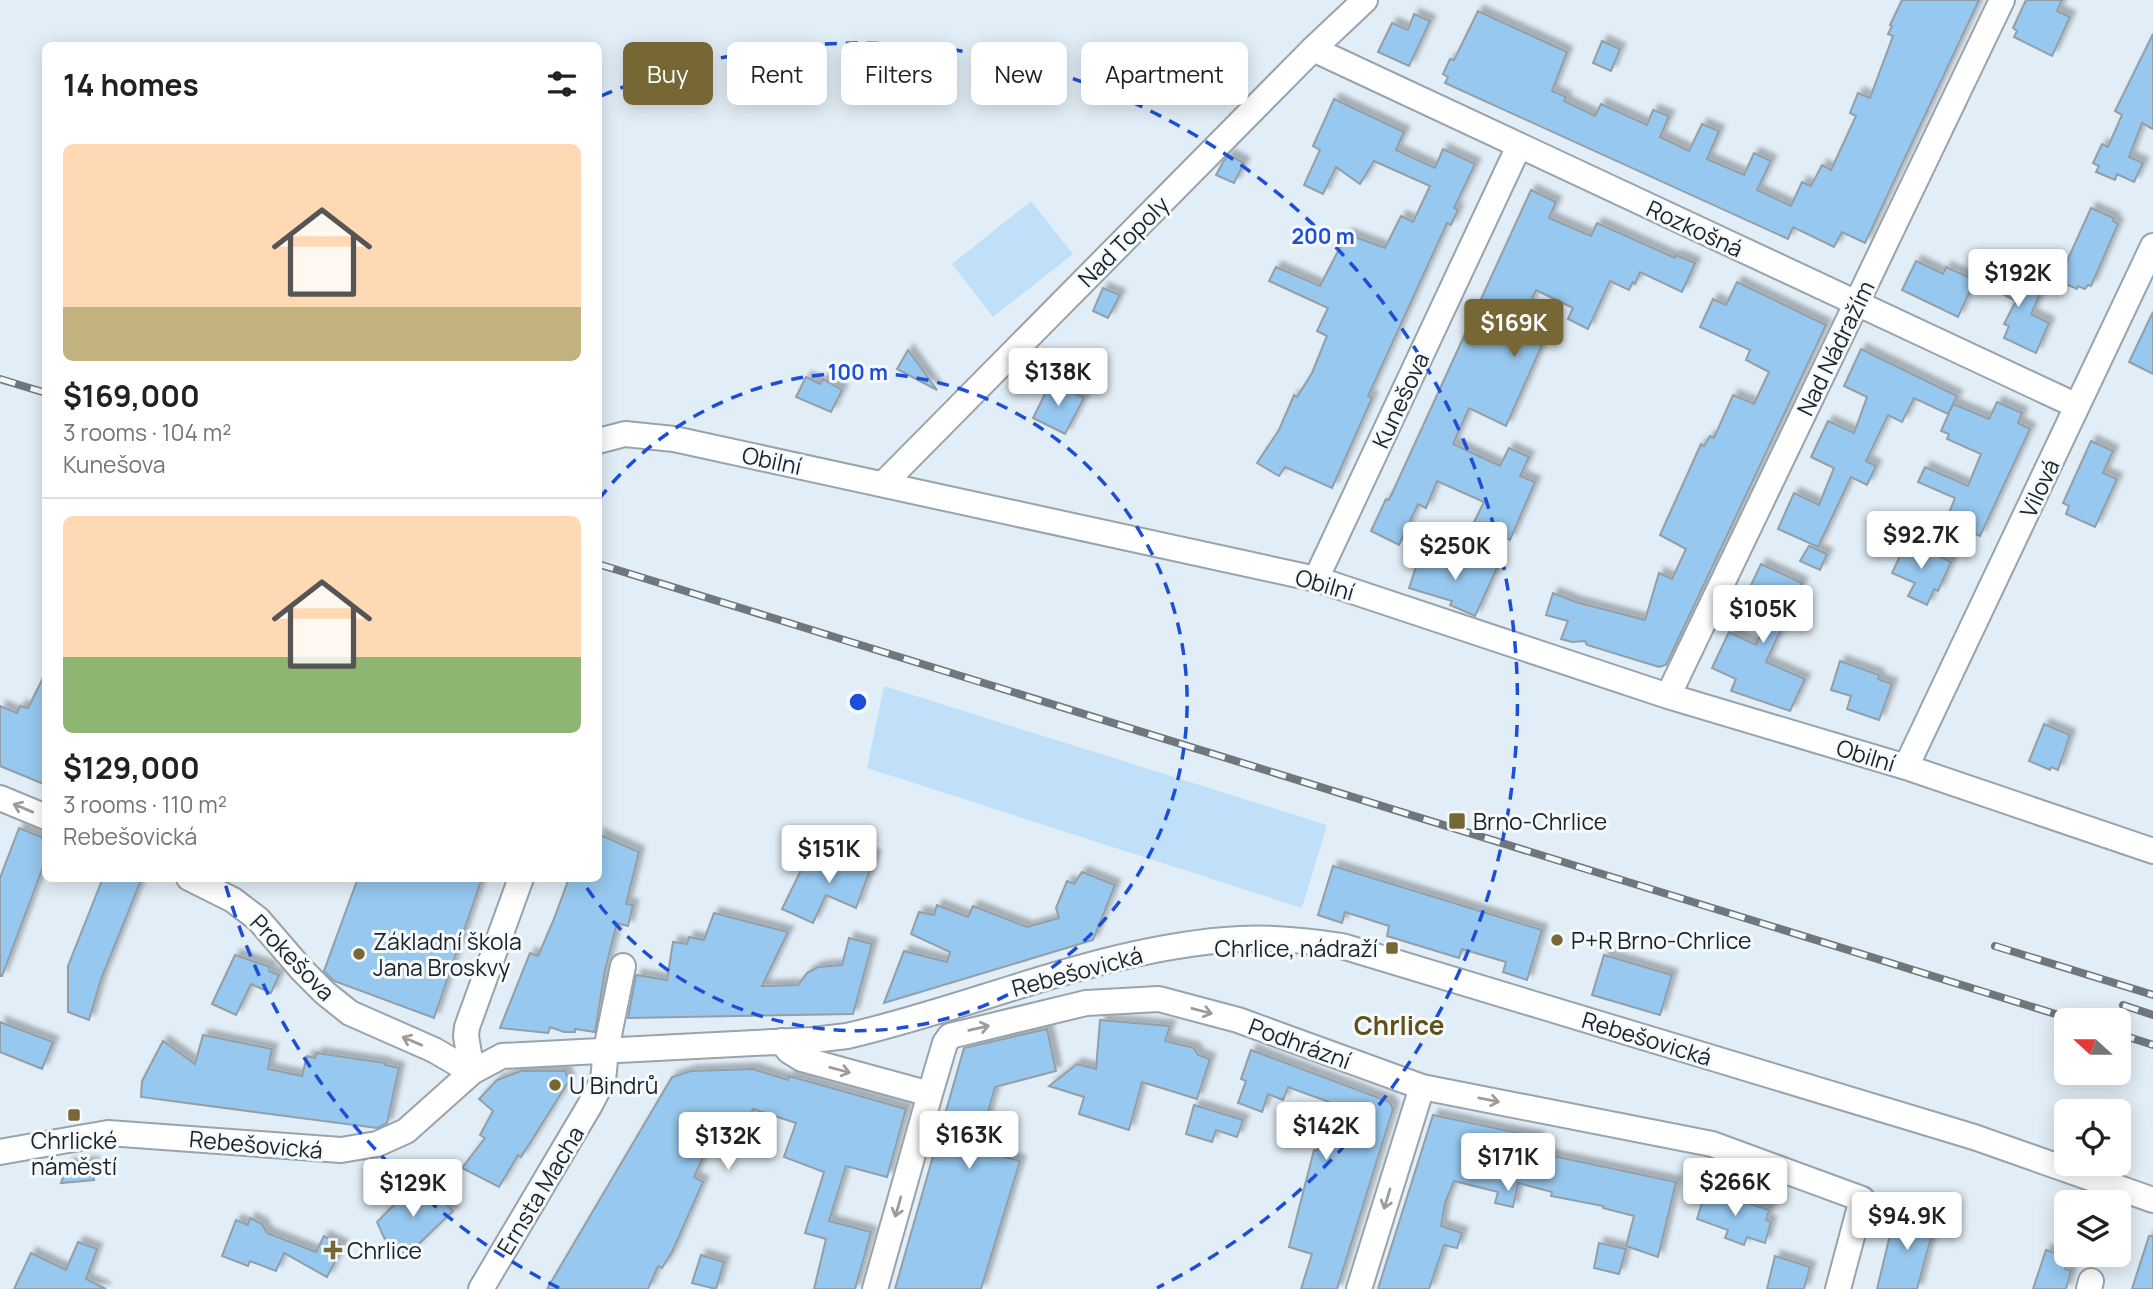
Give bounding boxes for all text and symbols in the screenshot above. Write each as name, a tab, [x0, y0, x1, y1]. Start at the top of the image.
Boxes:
chip: Buy	[623, 42, 713, 105]
chip: Rent	[727, 42, 827, 105]
chip: Filters	[841, 42, 957, 105]
chip: New	[971, 42, 1067, 105]
chip: Apartment	[1081, 42, 1248, 105]
text: 14 homes	[63, 64, 199, 105]
icon: filters	[543, 65, 581, 103]
street label: Nad Topoly	[1070, 188, 1176, 294]
icon: home	[259, 189, 385, 315]
street label: Rozkošná	[1642, 192, 1748, 264]
text: 200 m	[1291, 222, 1355, 250]
pin: $192K	[1969, 250, 2067, 309]
text: $192K	[1984, 256, 2052, 288]
street label: Nad Nádražím	[1788, 275, 1882, 421]
pin: $169K	[1465, 300, 1563, 359]
text: $169K	[1480, 306, 1548, 338]
street label: Kunešova	[1364, 347, 1436, 453]
pin: $138K	[1009, 348, 1107, 408]
text: $138K	[1025, 355, 1091, 387]
text: 100 m	[828, 358, 888, 386]
text: $169,000	[63, 375, 200, 416]
text: 3 rooms · 104 m²	[63, 416, 231, 448]
street label: Obilní	[739, 438, 805, 482]
text: Kunešova	[63, 448, 166, 480]
street label: Vilová	[2012, 454, 2066, 522]
pin: $92.7K	[1864, 512, 1978, 571]
text: $92.7K	[1883, 518, 1959, 550]
pin: $250K	[1406, 522, 1504, 582]
text: $250K	[1419, 529, 1491, 561]
street label: Obilní	[1292, 560, 1358, 608]
icon: home	[259, 561, 385, 687]
pin: $105K	[1714, 586, 1812, 645]
text: $105K	[1729, 592, 1797, 624]
centre of rings	[846, 690, 870, 714]
street label: Obilní	[1833, 731, 1899, 779]
text: $129,000	[63, 747, 200, 788]
text: 3 rooms · 110 m²	[63, 788, 227, 820]
one-way arrow	[12, 800, 34, 813]
place label: Brno-Chrlice	[1473, 805, 1607, 837]
marker: Brno-Chrlice	[1447, 811, 1467, 831]
text: Rebešovická	[63, 820, 197, 852]
pin: $151K	[780, 826, 878, 885]
text: $151K	[798, 832, 860, 864]
street label: Prokešova	[244, 907, 342, 1007]
place label: P+R Brno-Chrlice	[1571, 924, 1751, 956]
place label: Základní škola Jana Broskvy	[373, 925, 522, 983]
place label: Chrlice, nádraží	[1215, 932, 1378, 964]
marker: P+R Brno-Chrlice	[1549, 932, 1565, 948]
street label: Rebešovická	[1008, 938, 1146, 1004]
marker: Chrlice, nádraží	[1384, 940, 1400, 956]
marker: Základní škola Jana Broskvy	[351, 946, 367, 962]
street label: Rebešovická	[1578, 1003, 1716, 1073]
one-way arrow	[1191, 1005, 1213, 1018]
district label: Chrlice	[1354, 1007, 1444, 1043]
north arrow	[2054, 1008, 2132, 1085]
map controls	[2054, 1008, 2131, 1267]
street label: Podhrázní	[1244, 1010, 1356, 1076]
one-way arrow	[967, 1020, 990, 1034]
one-way arrow	[402, 1033, 423, 1046]
one-way arrow	[829, 1064, 851, 1077]
place label: U Bindrů	[569, 1069, 658, 1101]
marker: U Bindrů	[547, 1077, 563, 1093]
one-way arrow	[1477, 1094, 1500, 1108]
button: locate	[2054, 1099, 2131, 1176]
pin: $142K	[1277, 1102, 1375, 1162]
marker: Chrlické náměstí	[66, 1107, 82, 1123]
text: $142K	[1292, 1109, 1360, 1141]
pin: $132K	[679, 1112, 777, 1172]
pin: $163K	[920, 1112, 1018, 1171]
text: $163K	[935, 1118, 1003, 1150]
text: $132K	[695, 1119, 761, 1151]
street label: Ernsta Macha	[489, 1120, 591, 1260]
street label: Rebešovická	[188, 1122, 324, 1166]
place label: Chrlické náměstí	[31, 1124, 117, 1182]
pin: $171K	[1459, 1134, 1557, 1193]
text: $171K	[1477, 1140, 1539, 1172]
pin: $266K	[1686, 1158, 1784, 1218]
pin: $129K	[364, 1160, 462, 1219]
text: $266K	[1699, 1165, 1771, 1197]
text: $129K	[379, 1166, 447, 1198]
one-way arrow	[1380, 1188, 1393, 1210]
button: layers	[2054, 1190, 2131, 1267]
pin: $94.9K	[1850, 1192, 1964, 1252]
one-way arrow	[891, 1195, 904, 1218]
text: $94.9K	[1868, 1199, 1946, 1231]
place label: Chrlice	[347, 1234, 422, 1266]
marker: Chrlice	[325, 1242, 341, 1258]

